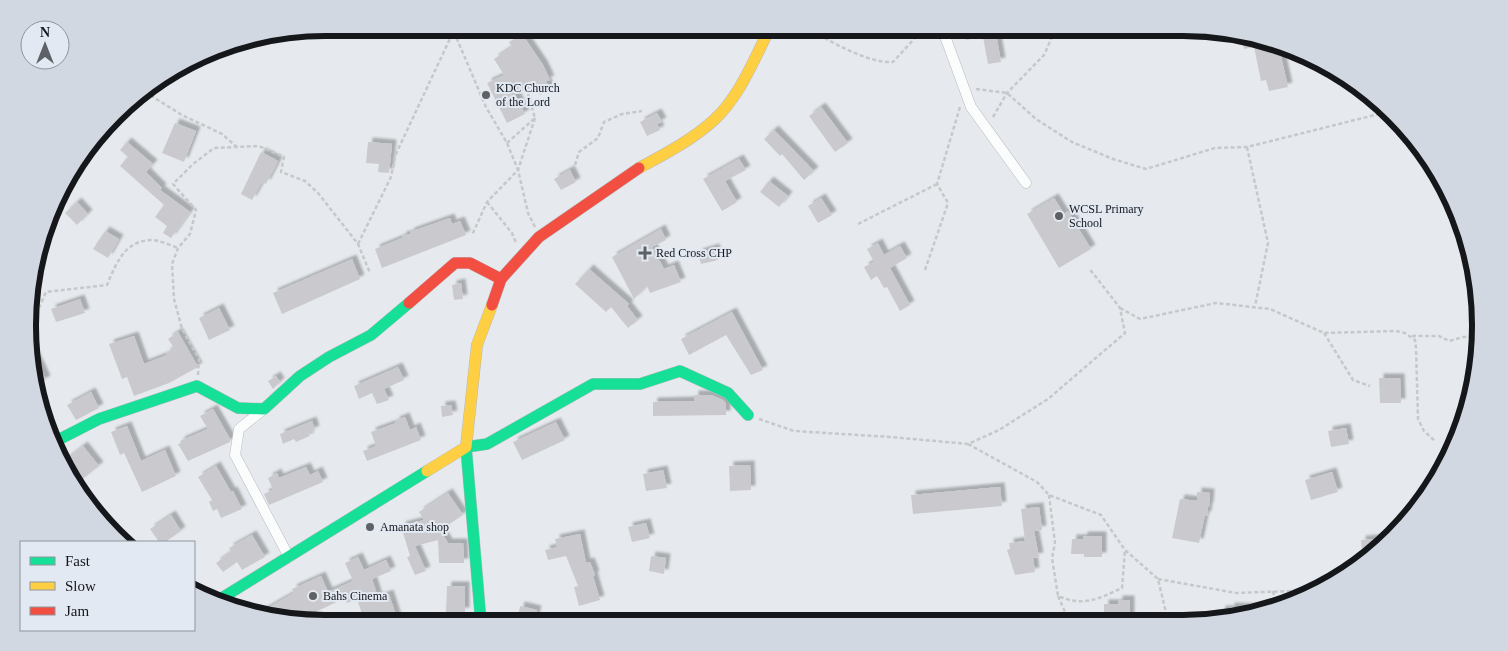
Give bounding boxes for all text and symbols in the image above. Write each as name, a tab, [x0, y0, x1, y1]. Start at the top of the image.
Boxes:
north arrow	[20, 20, 70, 70]
text: N	[40, 25, 50, 40]
place label: KDC Church of the Lord	[496, 81, 560, 109]
marker: KDC Church of the Lord	[480, 89, 492, 101]
place label: WCSL Primary School	[1069, 202, 1144, 230]
marker: WCSL Primary School	[1053, 210, 1065, 222]
marker: Red Cross CHP	[638, 246, 652, 260]
place label: Red Cross CHP	[656, 246, 732, 260]
place label: Amanata shop	[380, 520, 449, 534]
marker: Amanata shop	[364, 521, 376, 533]
legend	[20, 541, 195, 631]
text: Fast	[65, 553, 91, 569]
text: Slow	[65, 578, 96, 594]
place label: Bahs Cinema	[323, 589, 388, 603]
marker: Bahs Cinema	[307, 590, 319, 602]
text: Jam	[65, 603, 89, 619]

